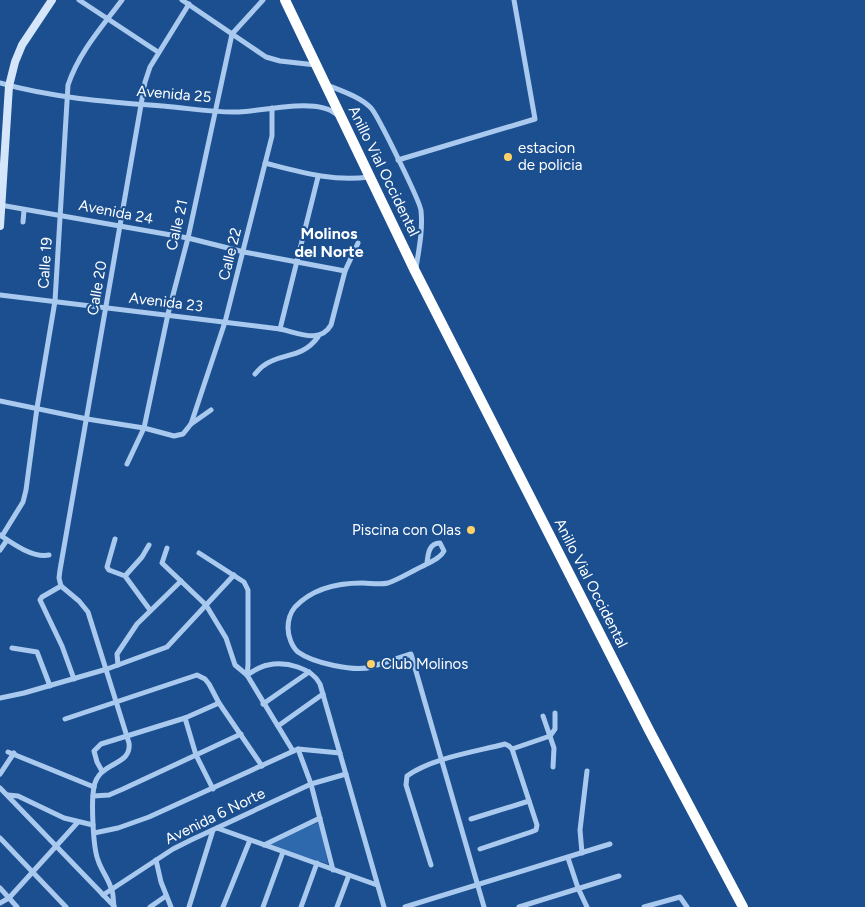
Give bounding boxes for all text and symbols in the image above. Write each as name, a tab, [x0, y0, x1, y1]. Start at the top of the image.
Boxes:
street label: Avenida 25	[136, 82, 212, 106]
street label: Anillo Vial Occidental	[345, 103, 423, 239]
place label: estacion de policia	[518, 139, 582, 174]
marker: estacion de policia	[502, 151, 514, 163]
street label: Avenida 24	[77, 196, 155, 228]
street label: Calle 21	[162, 198, 192, 252]
district label: Molinos del Norte	[294, 224, 364, 261]
street label: Calle 22	[215, 226, 245, 282]
street label: Calle 19	[34, 237, 56, 289]
street label: Calle 20	[83, 259, 111, 317]
street label: Avenida 23	[128, 289, 204, 315]
street label: Anillo Vial Occidental	[551, 515, 631, 651]
place label: Piscina con Olas	[352, 521, 461, 539]
marker: Piscina con Olas	[465, 524, 477, 536]
place label: Club Molinos	[381, 655, 468, 673]
marker: Club Molinos	[365, 658, 377, 670]
street label: Avenida 6 Norte	[162, 784, 268, 848]

